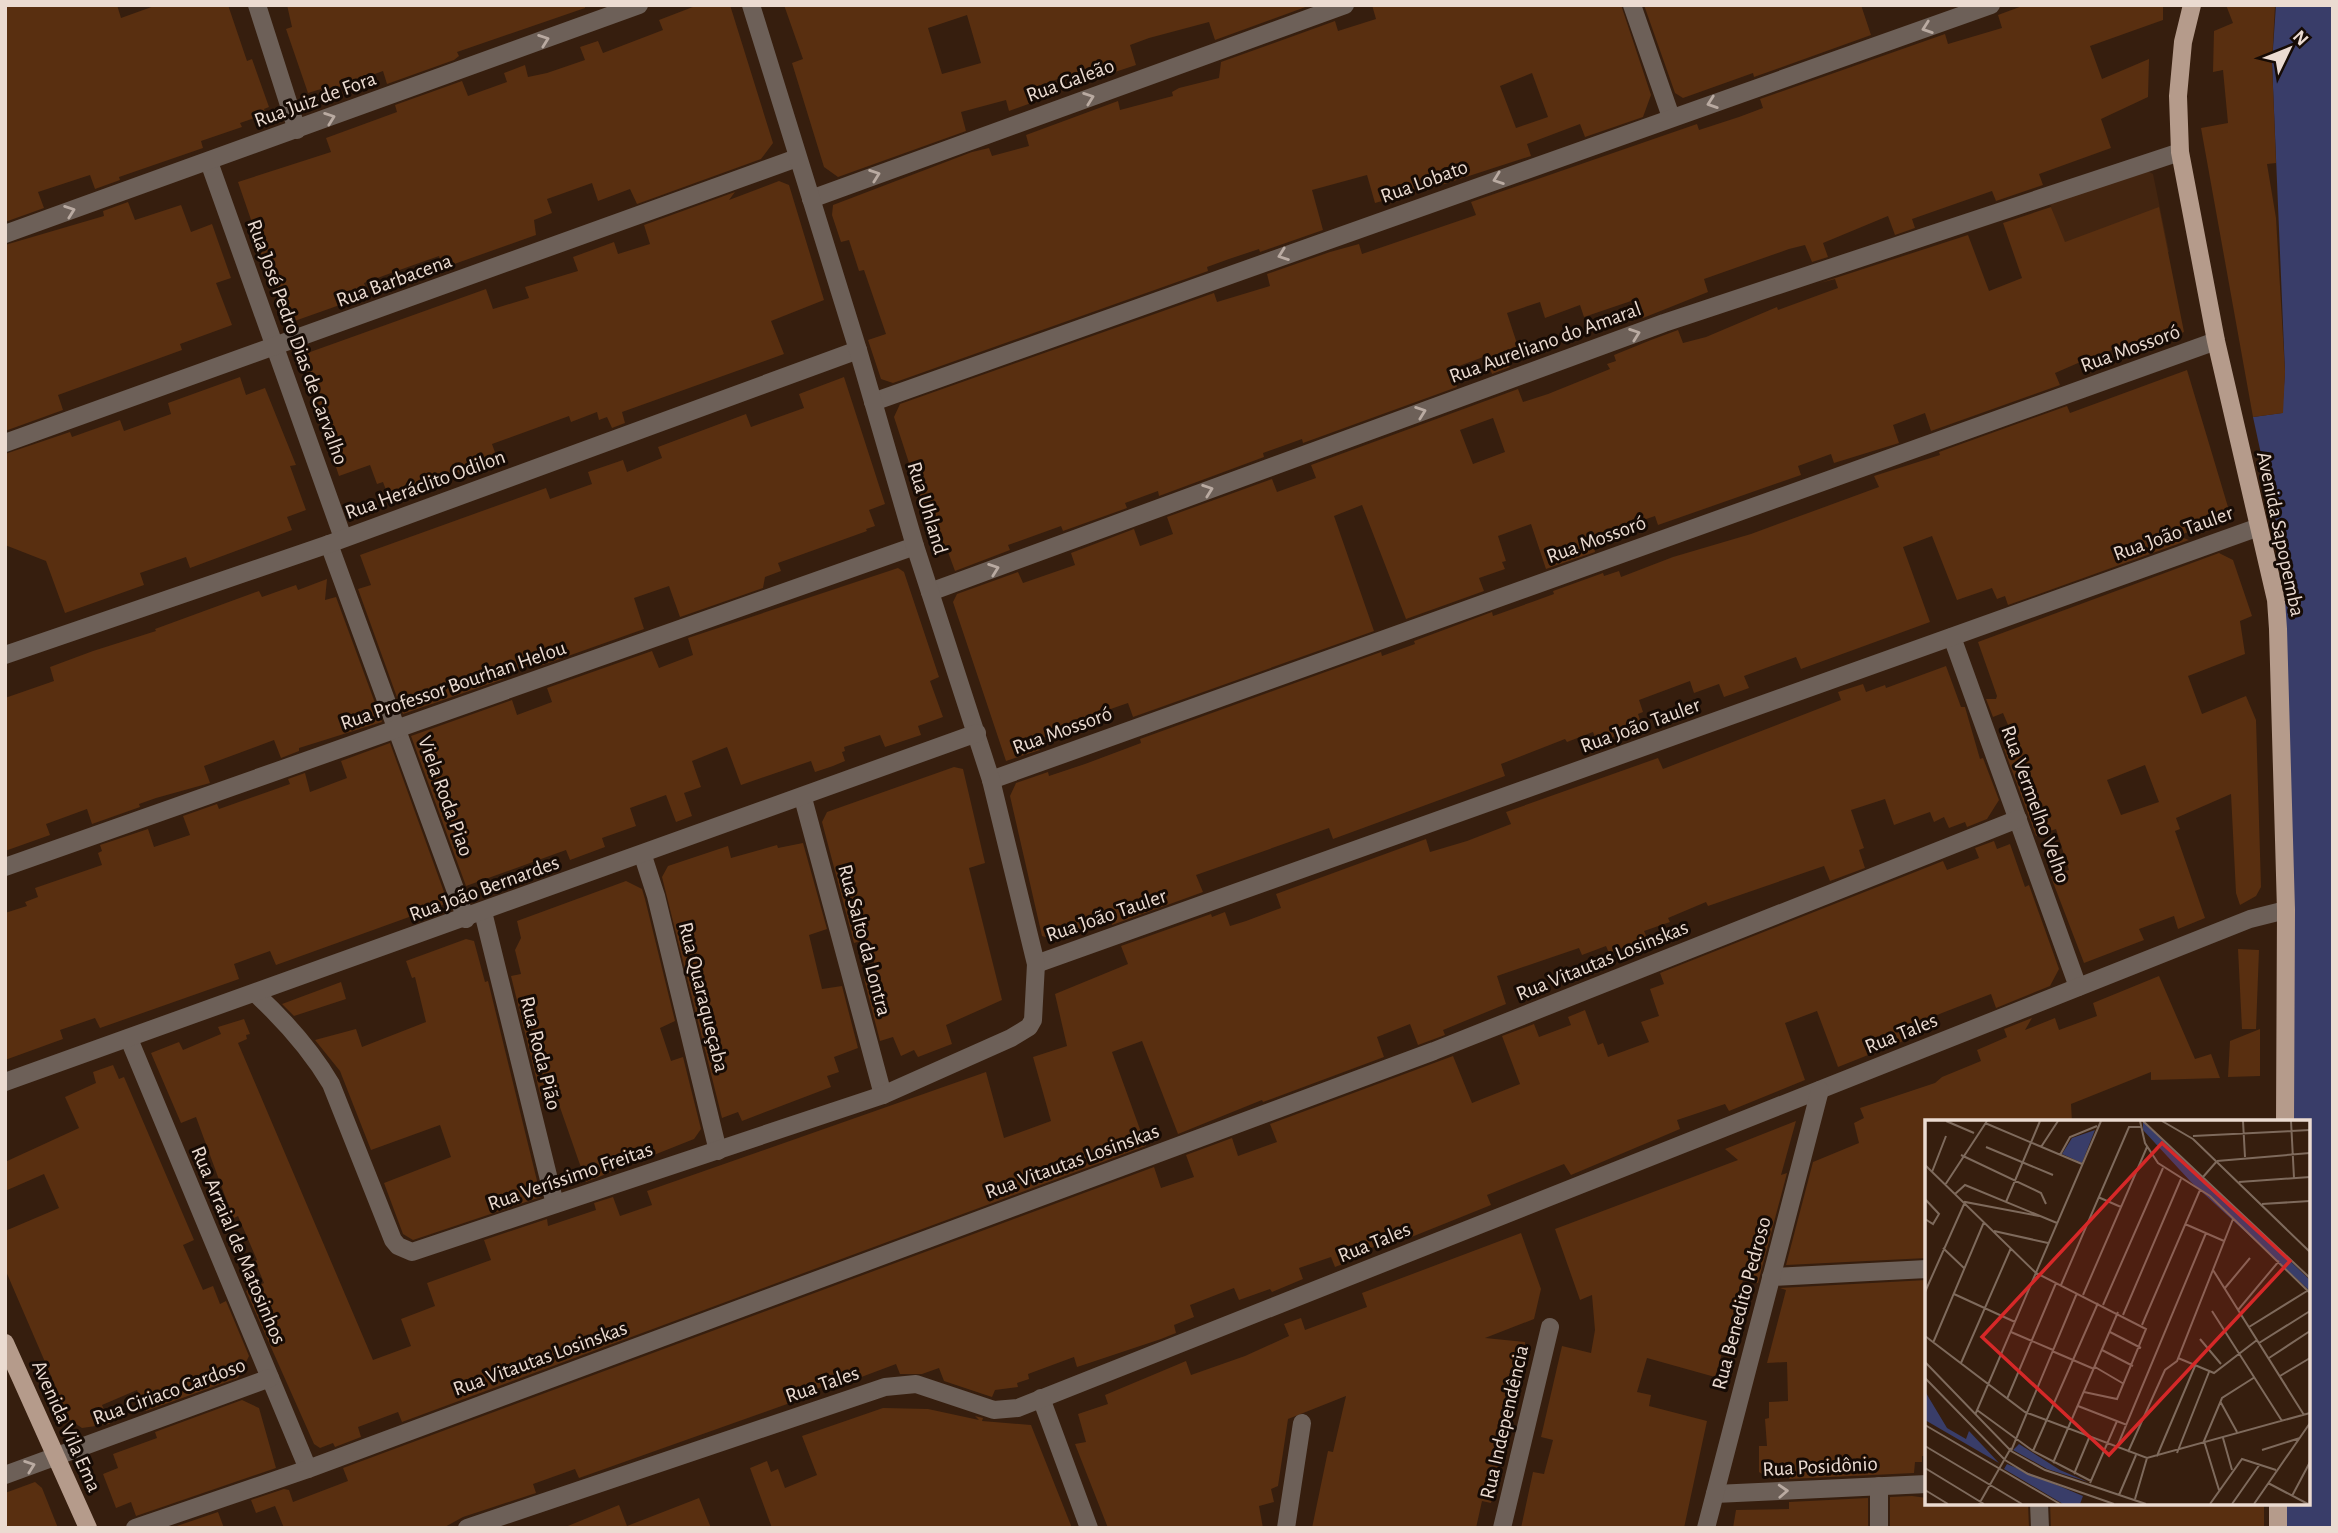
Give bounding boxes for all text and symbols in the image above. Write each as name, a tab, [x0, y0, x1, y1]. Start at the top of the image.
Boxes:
north arrow	[2254, 14, 2324, 84]
one-way arrow	[1921, 20, 1933, 34]
text: N	[2289, 27, 2312, 50]
one-way arrow	[537, 34, 549, 48]
street label: Rua Galeão	[1023, 55, 1117, 106]
street label: Rua Juiz de Fora	[251, 68, 379, 131]
one-way arrow	[1082, 92, 1094, 106]
one-way arrow	[1706, 95, 1719, 109]
one-way arrow	[324, 113, 336, 127]
street label: Rua Lobato	[1378, 156, 1471, 207]
one-way arrow	[868, 169, 880, 183]
one-way arrow	[1492, 171, 1504, 185]
one-way arrow	[63, 205, 75, 219]
street label: Rua José Pedro Dias de Carvalho	[243, 217, 352, 468]
one-way arrow	[1278, 247, 1290, 261]
street label: Rua Barbacena	[334, 250, 455, 311]
street label: Rua Aureliano do Amaral	[1446, 298, 1644, 387]
street label: Rua Mossoró	[2078, 321, 2183, 376]
one-way arrow	[1628, 328, 1640, 342]
one-way arrow	[1415, 406, 1427, 420]
street label: Rua Heráclito Odilon	[342, 446, 508, 523]
street label: Avenida Sapopemba	[2253, 450, 2308, 619]
street label: Rua Uhland	[904, 459, 952, 557]
one-way arrow	[1201, 484, 1213, 498]
street label: Rua João Tauler	[2110, 502, 2236, 565]
street label: Rua Mossoró	[1544, 512, 1649, 567]
one-way arrow	[988, 563, 1000, 577]
street label: Rua Professor Bourhan Helou	[338, 637, 569, 734]
street label: Rua João Tauler	[1577, 694, 1703, 757]
street label: Rua Mossoró	[1010, 703, 1115, 758]
street label: Rua Vermelho Velho	[1997, 723, 2074, 886]
street label: Viela Roda Piao	[414, 733, 477, 859]
street label: Rua João Bernardes	[406, 852, 562, 925]
street label: Rua Salto da Lontra	[834, 862, 895, 1019]
street label: Rua João Tauler	[1043, 885, 1169, 946]
street label: Rua Vitautas Losinskas	[1513, 916, 1691, 1005]
street label: Rua Quaraqueçaba	[675, 920, 732, 1075]
street label: Rua Roda Pião	[516, 994, 565, 1112]
street label: Rua Tales	[1862, 1009, 1941, 1058]
street label: Rua Vitautas Losinskas	[982, 1120, 1162, 1203]
inset map	[1925, 1120, 2310, 1505]
street label: Rua Veríssimo Freitas	[485, 1138, 655, 1215]
street label: Rua Arraial de Matosinhos	[187, 1143, 290, 1347]
street label: Rua Benedito Pedroso	[1708, 1214, 1775, 1392]
street label: Rua Tales	[1335, 1218, 1414, 1267]
street label: Rua Vitautas Losinskas	[450, 1317, 630, 1400]
street label: Rua Independência	[1477, 1343, 1532, 1501]
street label: Rua Ciriaco Cardoso	[90, 1354, 248, 1429]
street label: Avenida Vila Ema	[28, 1357, 105, 1495]
street label: Rua Tales	[783, 1362, 862, 1407]
street label: Rua Posidônio	[1762, 1453, 1878, 1480]
one-way arrow	[24, 1460, 36, 1474]
one-way arrow	[1778, 1484, 1789, 1499]

